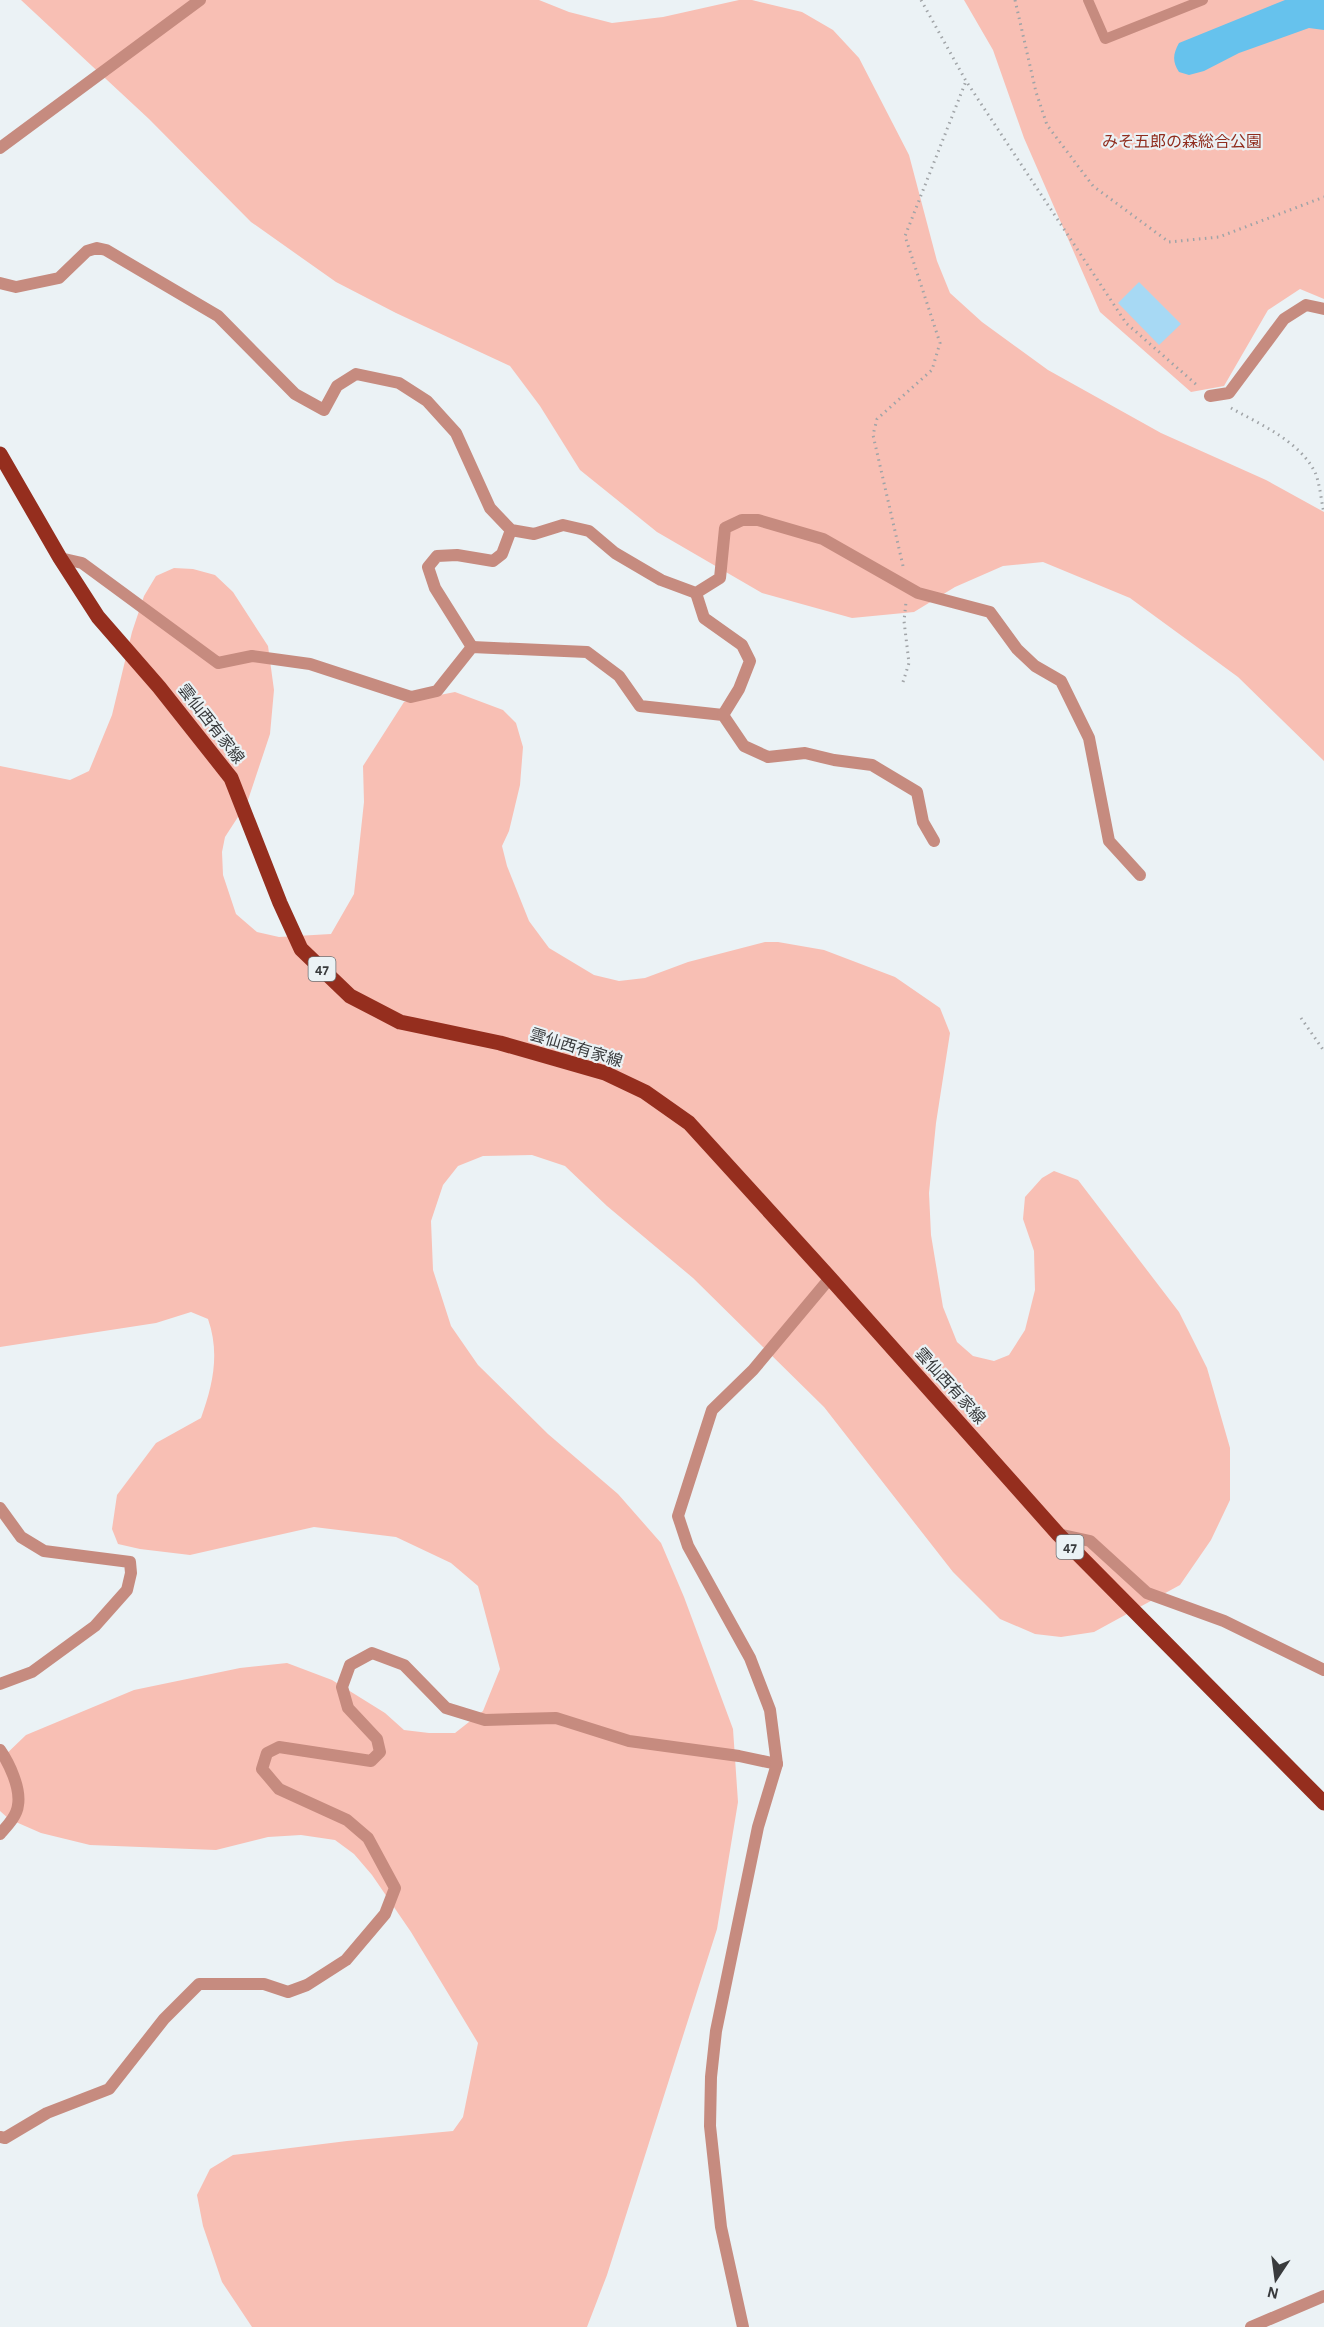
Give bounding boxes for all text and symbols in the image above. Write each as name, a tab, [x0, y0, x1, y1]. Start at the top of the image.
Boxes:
park label: みそ五郎の森総合公園	[1102, 133, 1262, 150]
street label: 雲仙西有家線	[175, 681, 248, 767]
road number: 47	[308, 957, 336, 981]
street label: 雲仙西有家線	[528, 1025, 625, 1070]
street label: 雲仙西有家線	[912, 1344, 989, 1427]
road number: 47	[1056, 1535, 1084, 1559]
north arrow	[1246, 2249, 1306, 2309]
text: N	[1266, 2284, 1280, 2302]

